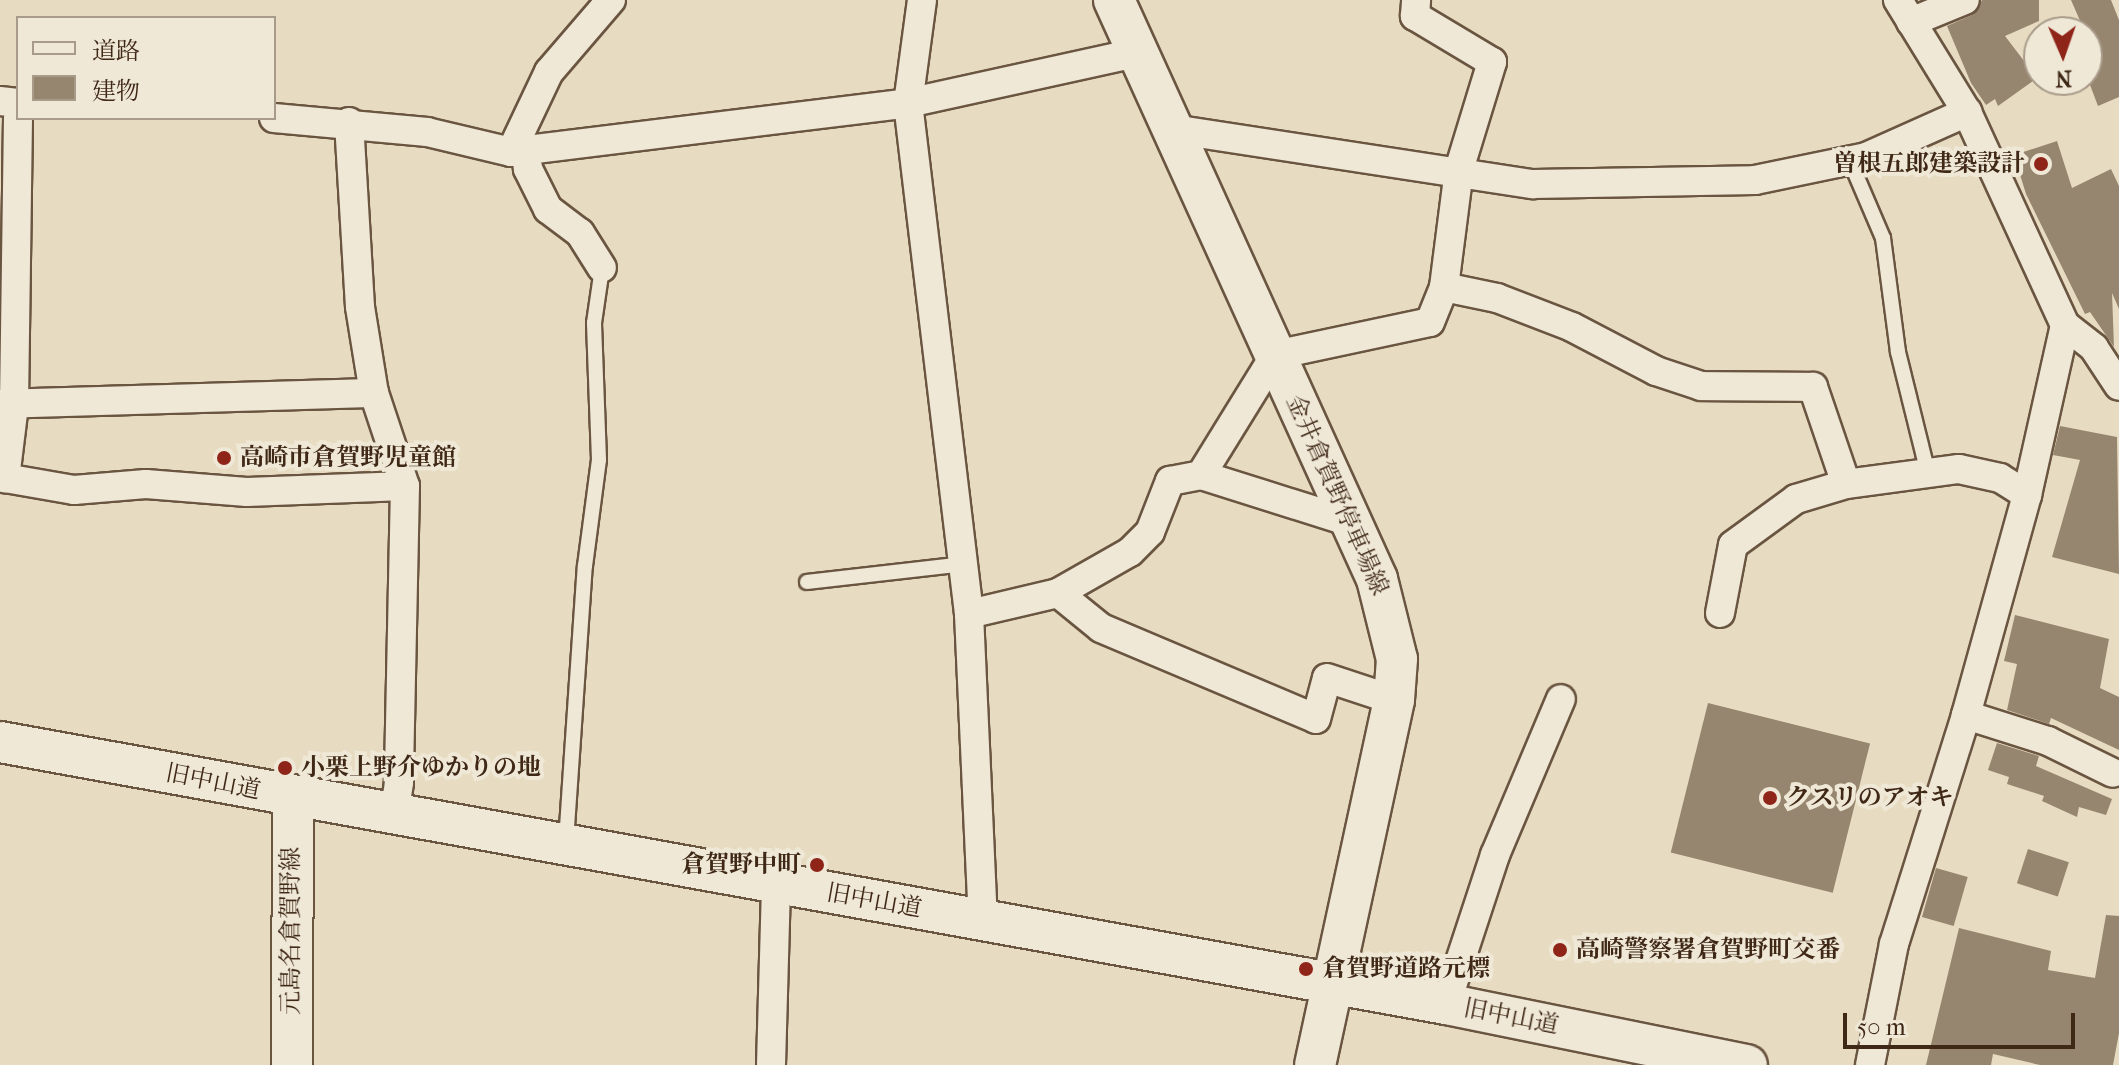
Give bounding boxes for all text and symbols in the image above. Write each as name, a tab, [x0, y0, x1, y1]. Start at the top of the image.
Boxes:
legend	[16, 16, 276, 120]
north arrow	[2023, 16, 2103, 96]
text: 道路	[92, 37, 140, 65]
text: N	[2055, 65, 2073, 91]
text: 建物	[92, 77, 140, 105]
place label: 曽根五郎建築設計	[1833, 150, 2025, 178]
marker: 曽根五郎建築設計	[2032, 155, 2050, 173]
street label: 金井倉賀野停車場線	[1280, 390, 1394, 600]
place label: 高崎市倉賀野児童館	[240, 444, 456, 472]
marker: 高崎市倉賀野児童館	[215, 449, 233, 467]
place label: 小栗上野介ゆかりの地	[301, 754, 541, 782]
street label: 旧中山道	[163, 759, 263, 805]
marker: 小栗上野介ゆかりの地	[276, 759, 294, 777]
place label: クスリのアオキ	[1786, 784, 1954, 812]
marker: クスリのアオキ	[1761, 789, 1779, 807]
street label: 元島名倉賀野線	[277, 847, 305, 1015]
place label: 倉賀野中町	[681, 851, 801, 879]
marker: 倉賀野中町	[808, 856, 826, 874]
street label: 旧中山道	[824, 878, 924, 924]
place label: 高崎警察署倉賀野町交番	[1576, 936, 1840, 964]
marker: 高崎警察署倉賀野町交番	[1551, 941, 1569, 959]
place label: 倉賀野道路元標	[1322, 955, 1490, 983]
marker: 倉賀野道路元標	[1297, 960, 1315, 978]
street label: 旧中山道	[1461, 994, 1561, 1040]
scale bar	[1847, 997, 2079, 1047]
text: 50 m	[1857, 1013, 1906, 1041]

